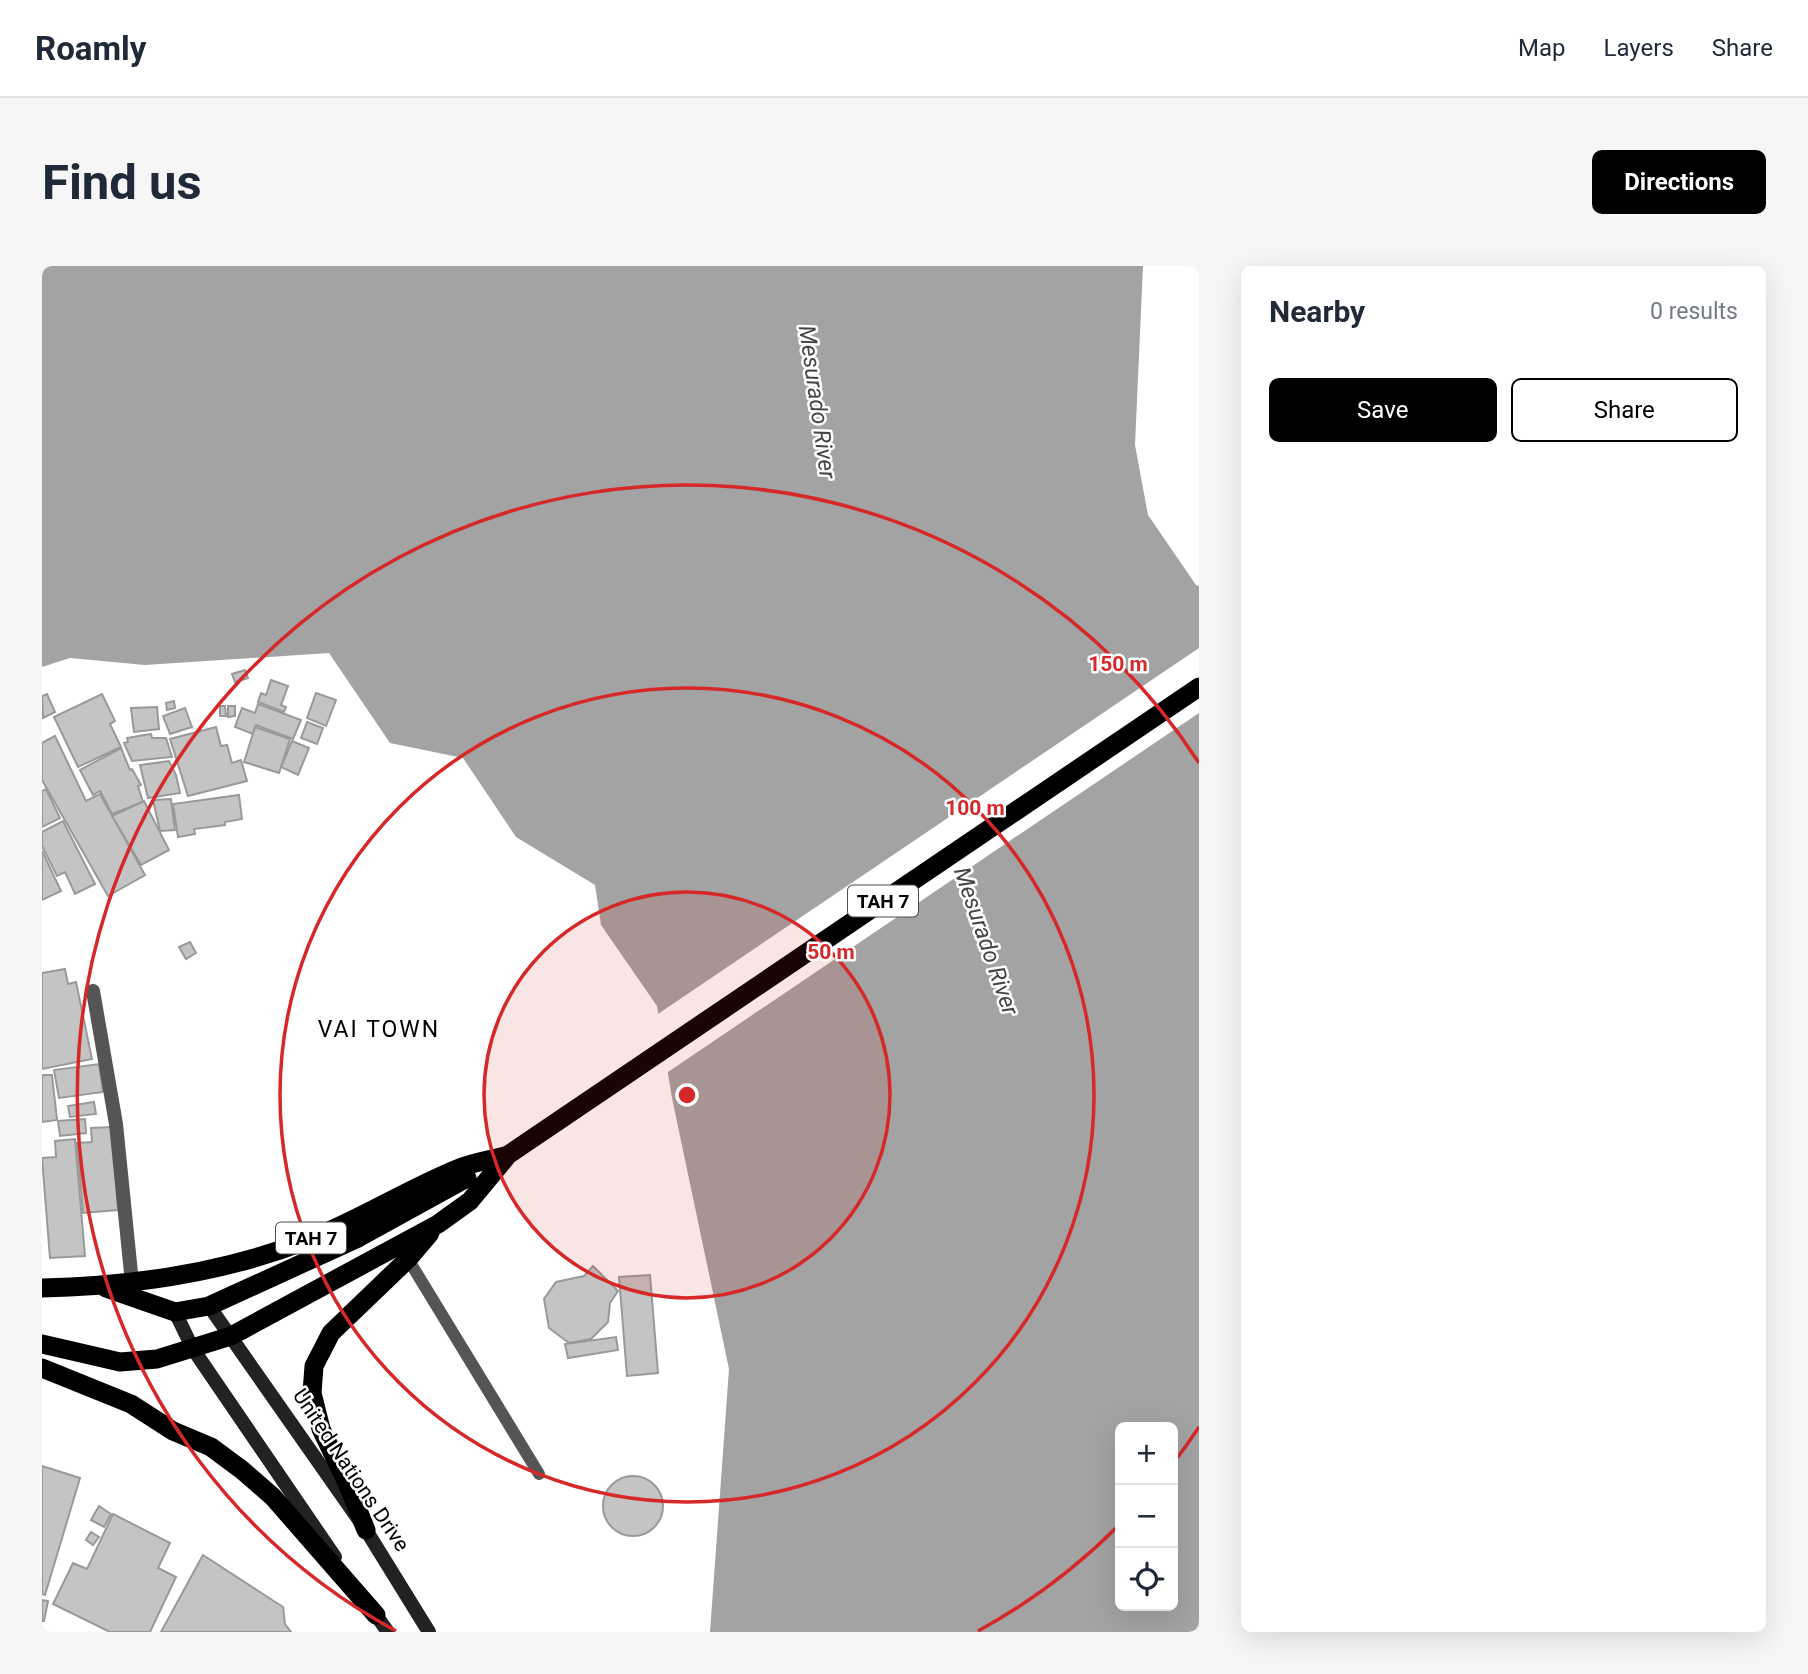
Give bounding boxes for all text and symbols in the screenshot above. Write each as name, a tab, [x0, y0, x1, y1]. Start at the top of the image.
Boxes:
text: Roamly	[35, 29, 146, 68]
text: Map	[1518, 34, 1566, 62]
text: Layers	[1604, 34, 1674, 62]
text: Share	[1712, 34, 1773, 62]
button: Directions	[1592, 150, 1766, 214]
text: Find us	[42, 154, 202, 211]
text: Nearby	[1269, 294, 1365, 329]
text: 0 results	[1650, 298, 1738, 325]
water label: Mesurado River	[793, 324, 841, 482]
button: Save	[1269, 378, 1497, 442]
button: Share	[1511, 378, 1738, 442]
text: 150 m	[1088, 652, 1148, 676]
text: 100 m	[945, 796, 1005, 820]
water label: Mesurado River	[948, 864, 1024, 1020]
road number: TAH 7	[848, 886, 918, 916]
text: 50 m	[807, 940, 855, 964]
district label: VAI TOWN	[318, 1016, 440, 1043]
centre of rings	[675, 1083, 699, 1107]
road number: TAH 7	[276, 1222, 346, 1254]
street label: United Nations Drive	[288, 1384, 414, 1556]
map controls	[1115, 1422, 1178, 1611]
button: +	[1115, 1422, 1178, 1485]
button: −	[1115, 1485, 1178, 1548]
button: locate	[1115, 1548, 1178, 1611]

